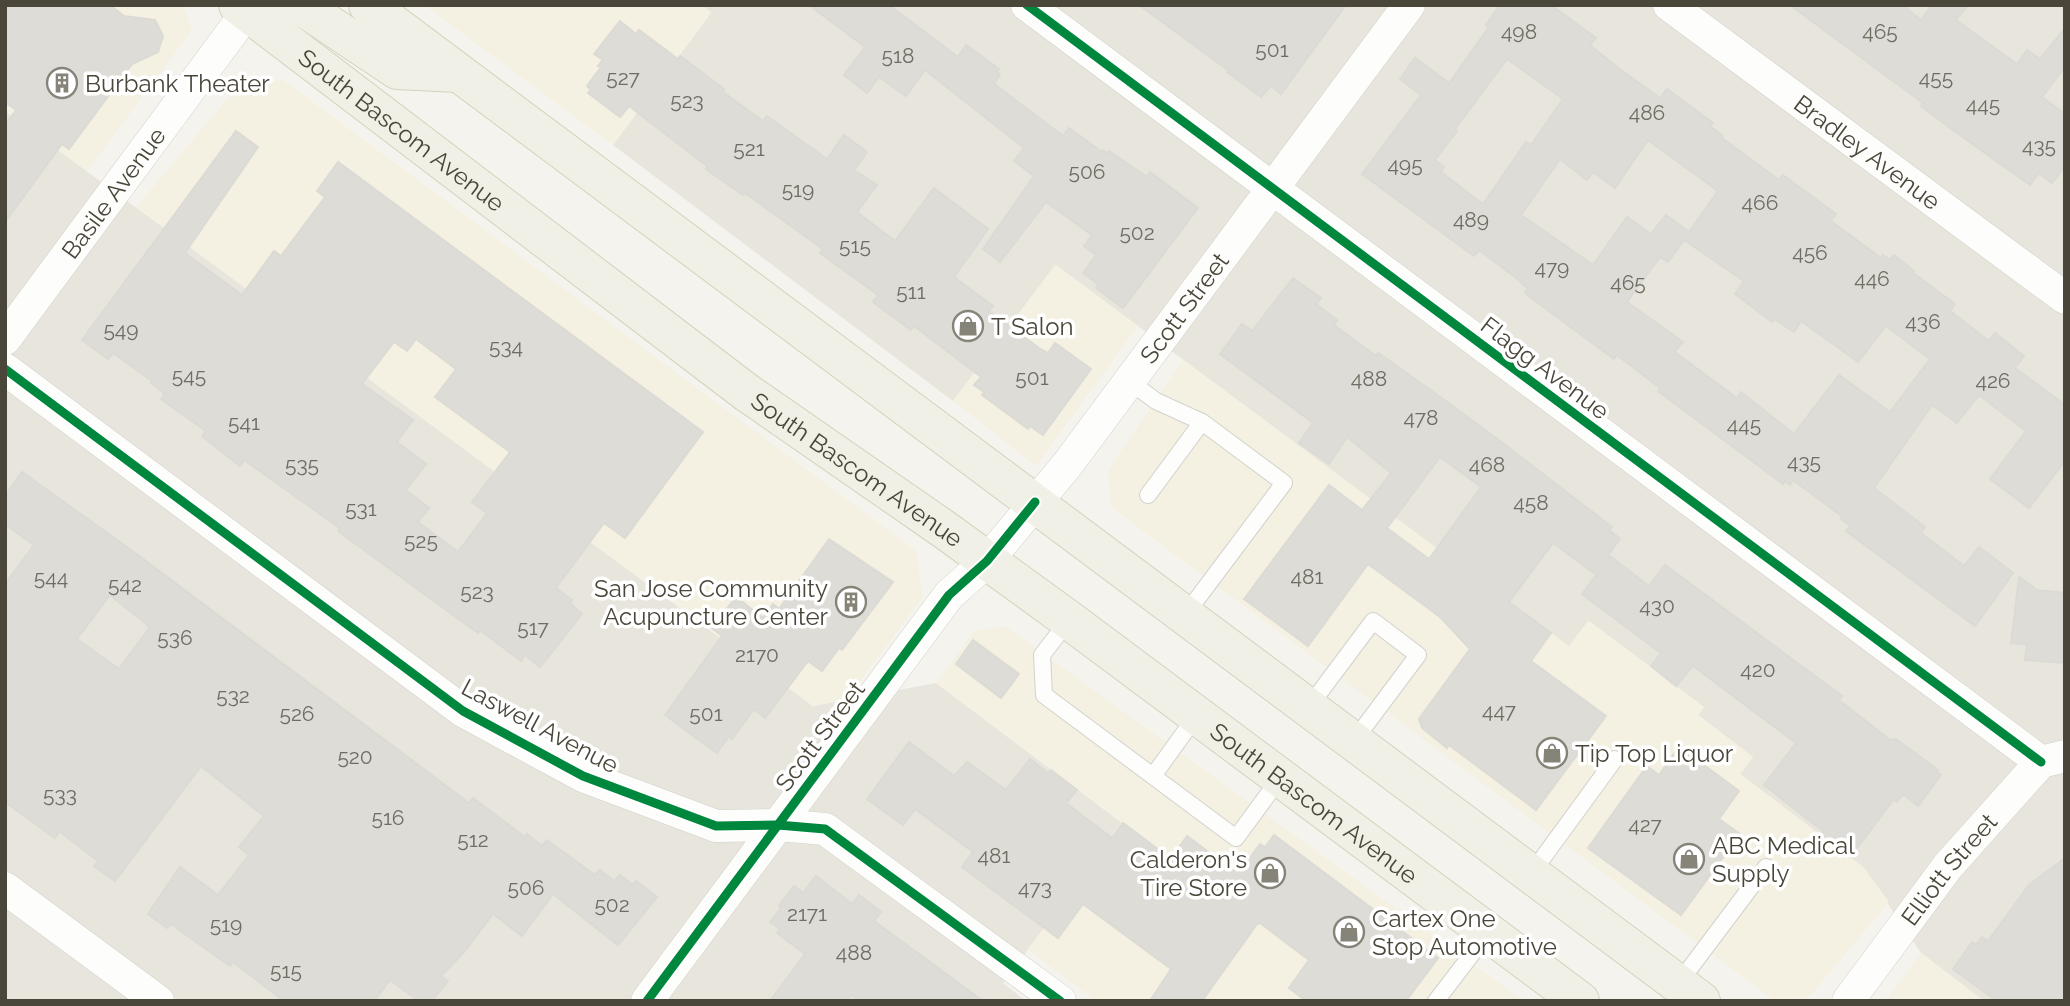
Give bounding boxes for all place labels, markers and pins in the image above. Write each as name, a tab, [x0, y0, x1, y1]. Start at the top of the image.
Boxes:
building icon: Burbank Theater	[45, 66, 79, 100]
place label: Burbank Theater	[85, 69, 270, 98]
shop icon: T Salon	[951, 309, 985, 343]
place label: T Salon	[991, 312, 1074, 341]
place label: San Jose Community Acupuncture Center	[594, 574, 829, 631]
building icon: San Jose Community Acupuncture Center	[834, 585, 868, 619]
shop icon: Tip Top Liquor	[1535, 736, 1569, 770]
place label: Tip Top Liquor	[1575, 739, 1734, 768]
place label: ABC Medical Supply	[1712, 831, 1855, 888]
shop icon: ABC Medical Supply	[1672, 842, 1706, 876]
place label: Calderon's Tire Store	[1130, 845, 1247, 902]
shop icon: Calderon's Tire Store	[1253, 856, 1287, 890]
place label: Cartex One Stop Automotive	[1372, 904, 1557, 961]
shop icon: Cartex One Stop Automotive	[1332, 915, 1366, 949]

